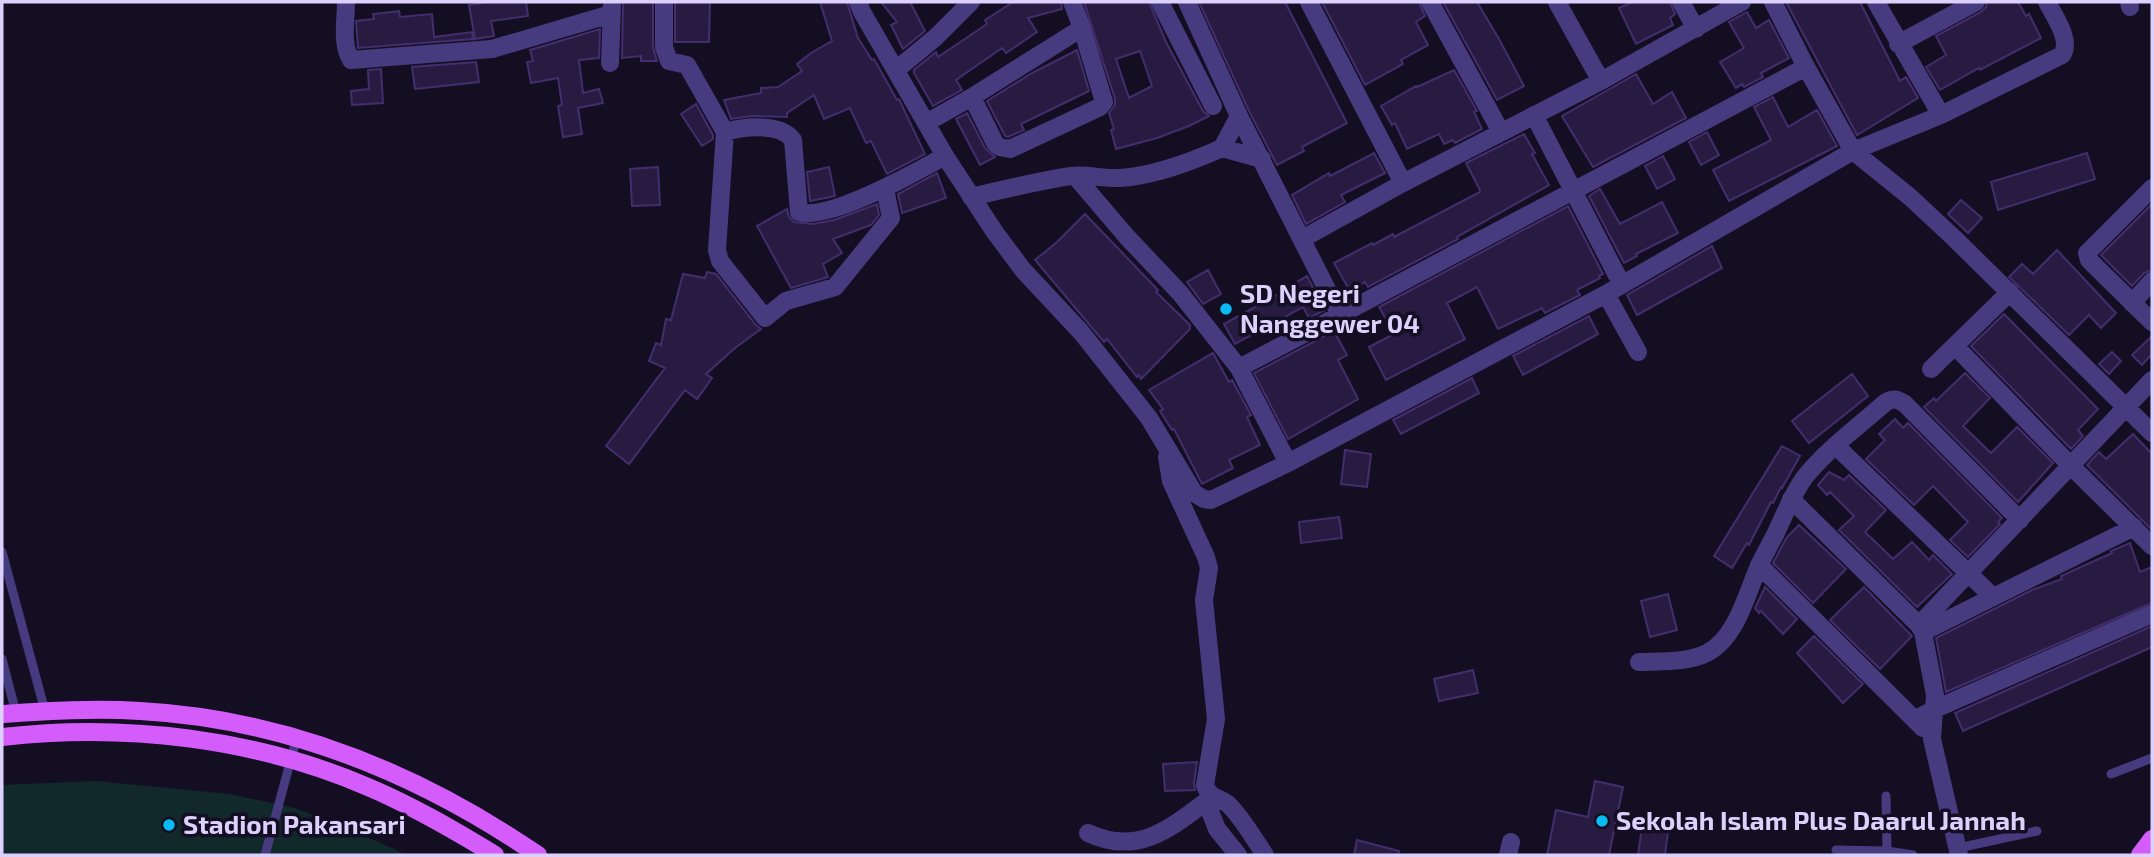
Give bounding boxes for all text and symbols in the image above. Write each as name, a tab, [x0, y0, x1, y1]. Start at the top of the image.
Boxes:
place label: SD Negeri Nanggewer 04	[1240, 277, 1420, 338]
marker: SD Negeri Nanggewer 04	[1218, 301, 1234, 317]
place label: Sekolah Islam Plus Daarul Jannah	[1616, 804, 2026, 835]
place label: Stadion Pakansari	[183, 808, 406, 839]
marker: Sekolah Islam Plus Daarul Jannah	[1594, 813, 1610, 829]
marker: Stadion Pakansari	[161, 817, 177, 833]

